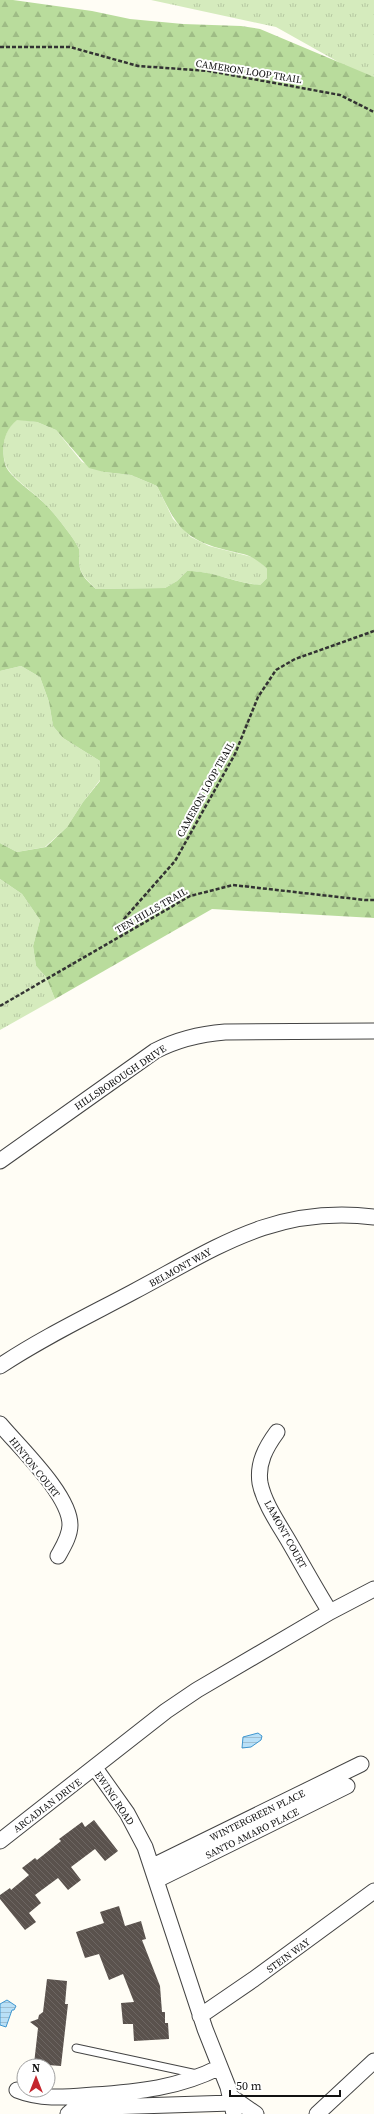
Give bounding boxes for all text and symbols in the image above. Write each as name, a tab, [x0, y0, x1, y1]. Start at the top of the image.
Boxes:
street label: CAMERON LOOP TRAIL	[195, 57, 303, 86]
street label: CAMERON LOOP TRAIL	[174, 739, 237, 839]
street label: TEN HILLS TRAIL	[113, 885, 190, 936]
street label: HILLSBOROUGH DRIVE	[72, 1042, 169, 1113]
street label: BELMONT WAY	[147, 1245, 214, 1290]
street label: HINTON COURT	[6, 1435, 63, 1500]
street label: LAMONT COURT	[261, 1498, 310, 1571]
street label: EWING ROAD	[92, 1769, 137, 1828]
street label: ARCADIAN DRIVE	[11, 1775, 84, 1835]
street label: WINTERGREEN PLACE	[207, 1787, 307, 1844]
street label: SANTO AMARO PLACE	[203, 1805, 301, 1862]
street label: STEIN WAY	[264, 1935, 313, 1976]
north arrow	[16, 2058, 56, 2098]
text: N	[32, 2061, 40, 2076]
scale bar	[230, 2072, 340, 2098]
text: 50 m	[236, 2078, 262, 2094]

